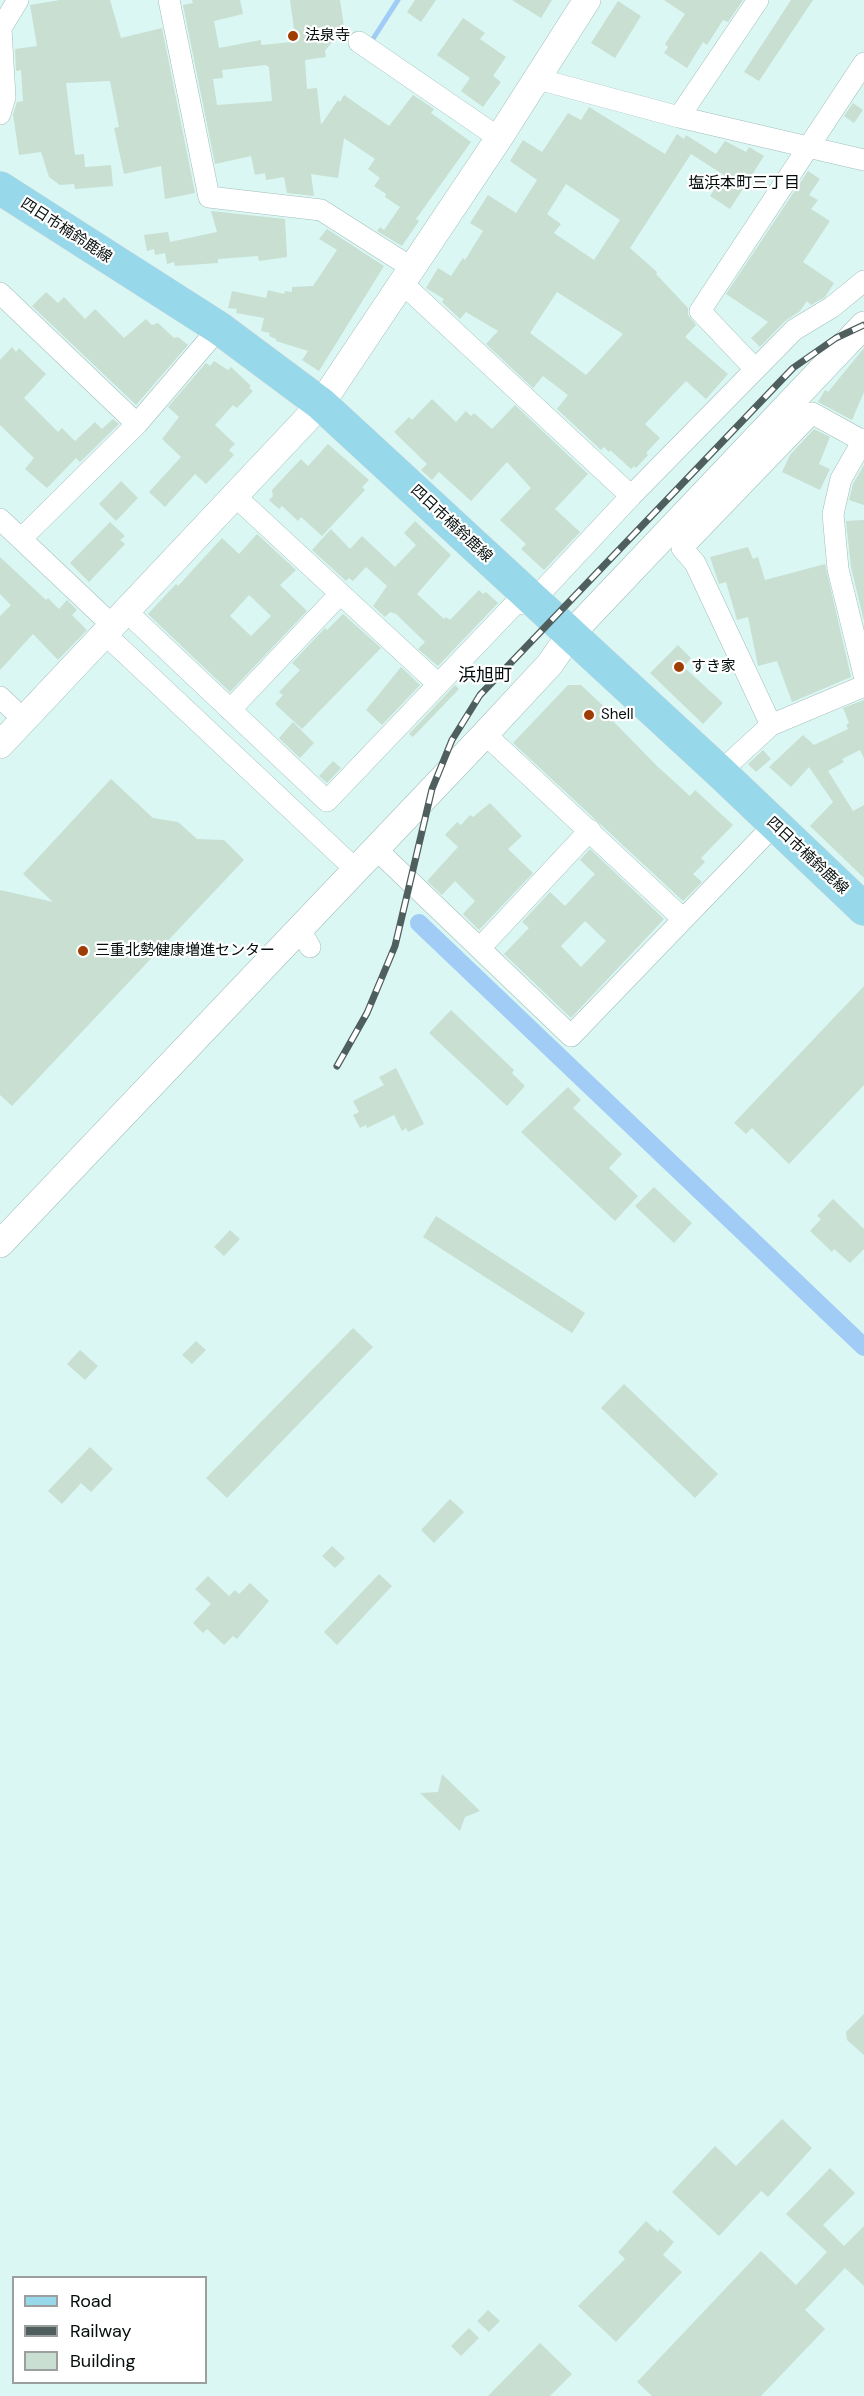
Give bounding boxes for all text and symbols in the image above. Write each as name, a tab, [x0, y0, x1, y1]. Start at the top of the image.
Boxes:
place label: 法泉寺	[305, 27, 350, 45]
marker: 法泉寺	[286, 29, 300, 43]
district label: 塩浜本町三丁目	[688, 174, 800, 194]
street label: 四日市楠鈴鹿線	[17, 195, 115, 267]
street label: 四日市楠鈴鹿線	[406, 482, 496, 566]
place label: すき家	[691, 658, 736, 676]
marker: すき家	[672, 660, 686, 674]
district label: 浜旭町	[458, 665, 512, 687]
place label: Shell	[601, 706, 634, 724]
marker: Shell	[582, 708, 596, 722]
street label: 四日市楠鈴鹿線	[762, 814, 852, 898]
place label: 三重北勢健康増進センター	[95, 942, 275, 960]
marker: 三重北勢健康増進センター	[76, 944, 90, 958]
legend	[12, 2276, 207, 2384]
text: Road	[70, 2289, 112, 2313]
text: Railway	[70, 2319, 132, 2343]
text: Building	[70, 2349, 135, 2373]

